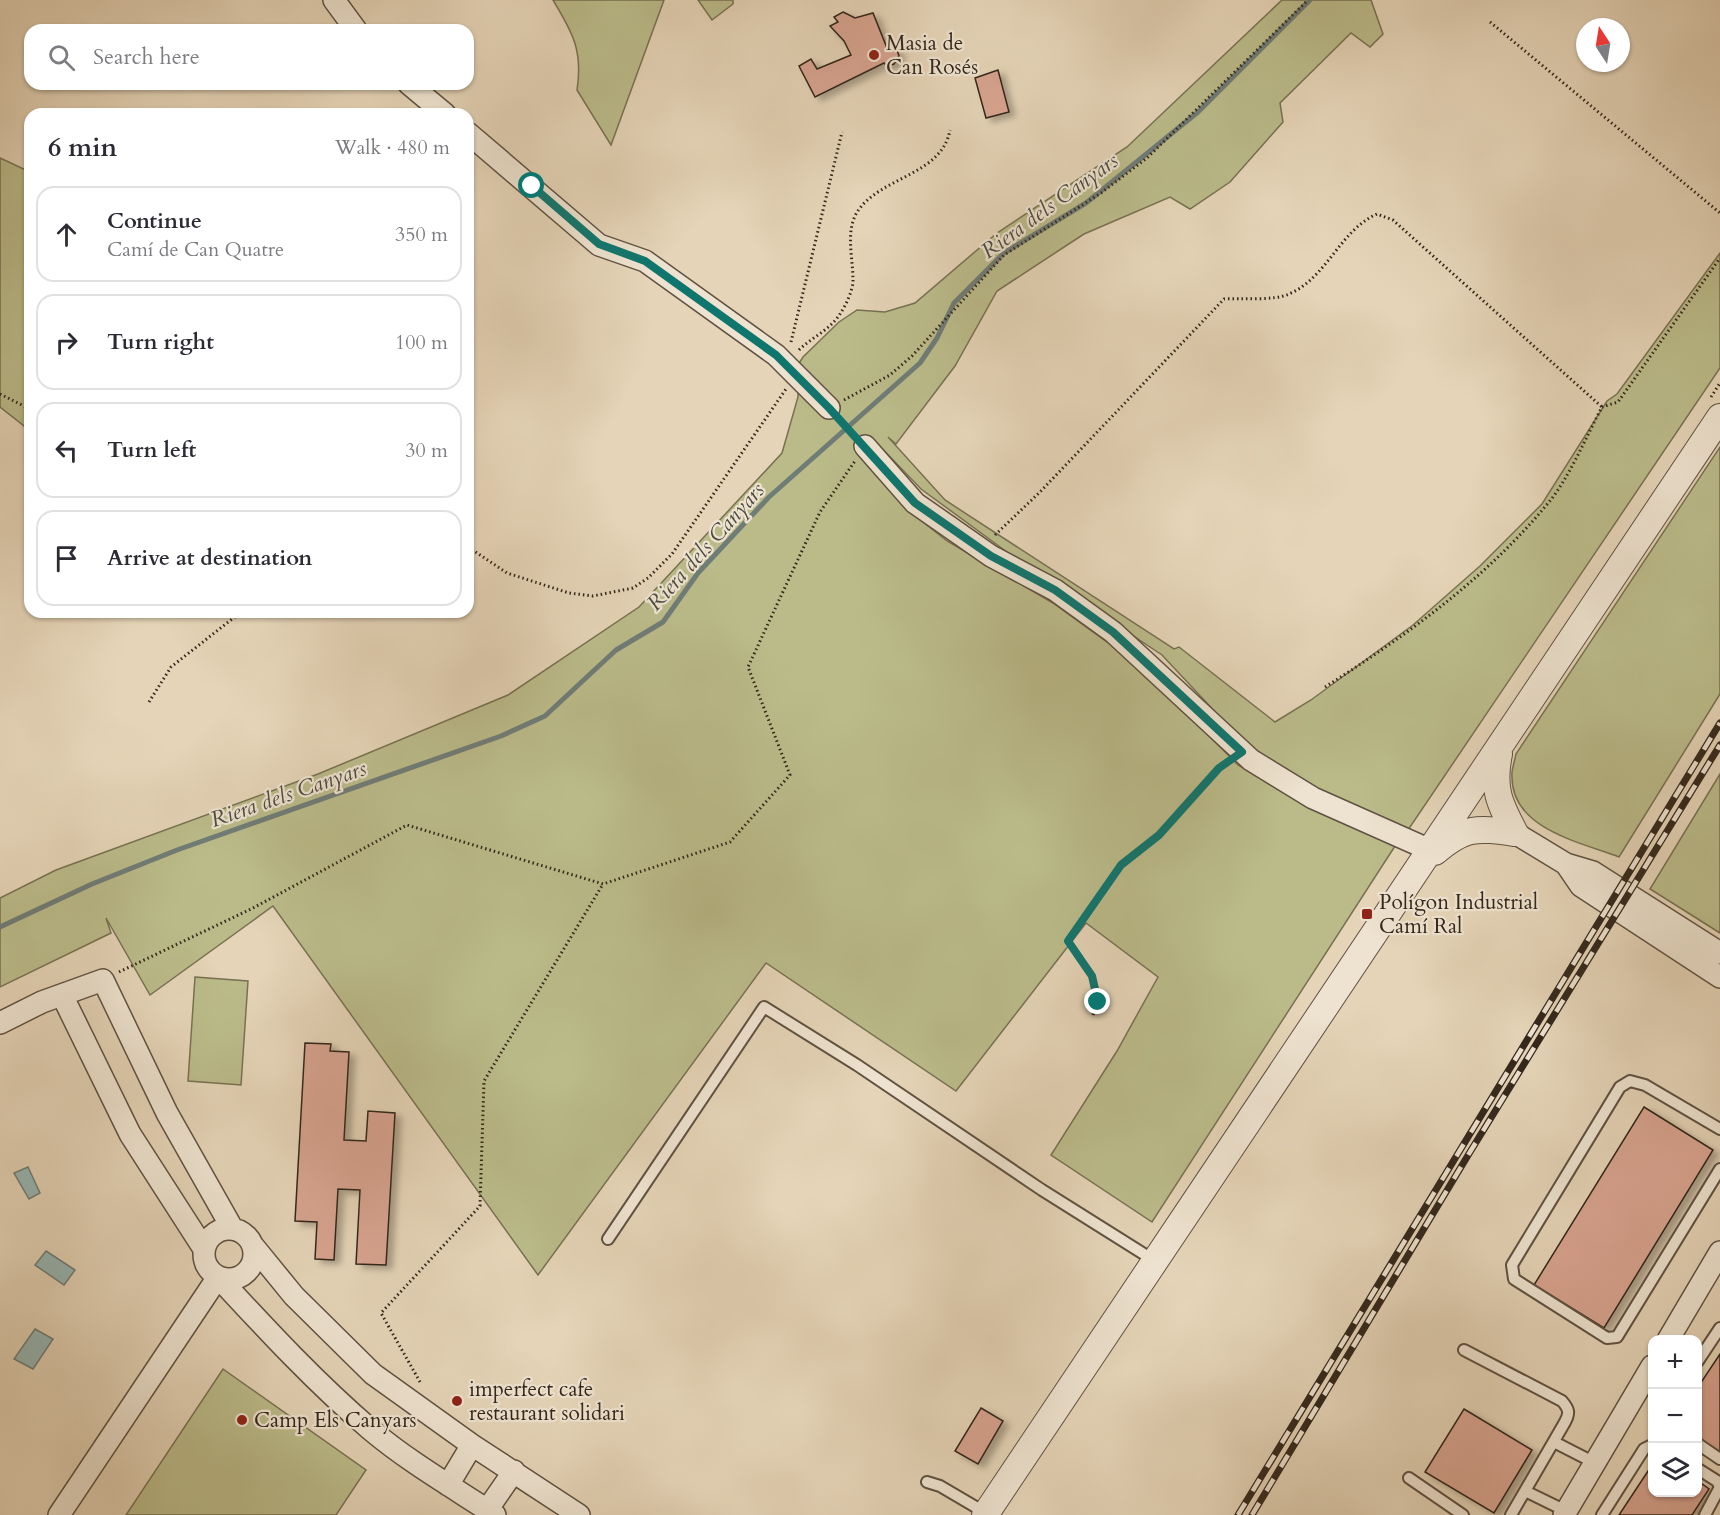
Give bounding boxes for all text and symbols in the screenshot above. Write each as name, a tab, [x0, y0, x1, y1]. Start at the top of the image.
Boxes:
north arrow	[1576, 18, 1630, 72]
search box	[24, 24, 474, 90]
place label: Masia de Can Rosés	[886, 29, 978, 82]
icon: search	[45, 41, 78, 74]
text: Search here	[93, 42, 200, 72]
marker: Masia de Can Rosés	[867, 48, 881, 62]
text: 6 min	[48, 130, 117, 165]
text: Walk · 480 m	[335, 134, 450, 161]
water label: Riera dels Canyars	[975, 145, 1125, 266]
route start	[518, 172, 544, 198]
text: Continue	[107, 206, 202, 236]
icon: ahead	[50, 218, 83, 251]
text: 350 m	[395, 221, 448, 248]
text: Camí de Can Quatre	[107, 236, 284, 263]
icon: right	[50, 326, 83, 359]
text: Turn right	[107, 327, 214, 357]
text: 100 m	[395, 329, 448, 356]
icon: left	[50, 434, 83, 467]
text: Turn left	[107, 435, 196, 465]
text: 30 m	[405, 437, 448, 464]
water label: Riera dels Canyars	[640, 476, 772, 617]
icon: arrive	[50, 542, 83, 575]
text: Arrive at destination	[107, 543, 312, 573]
water label: Riera dels Canyars	[206, 753, 371, 835]
place label: Polígon Industrial Camí Ral	[1379, 888, 1538, 941]
marker: Polígon Industrial Camí Ral	[1360, 907, 1374, 921]
route end	[1084, 988, 1110, 1014]
map controls	[1648, 1335, 1702, 1497]
button: +	[1648, 1335, 1702, 1389]
place label: imperfect cafe restaurant solidari	[469, 1375, 625, 1428]
button: −	[1648, 1389, 1702, 1443]
marker: imperfect cafe restaurant solidari	[450, 1394, 464, 1408]
place label: Camp Els Canyars	[254, 1406, 417, 1435]
marker: Camp Els Canyars	[235, 1413, 249, 1427]
button: layers	[1648, 1443, 1702, 1497]

